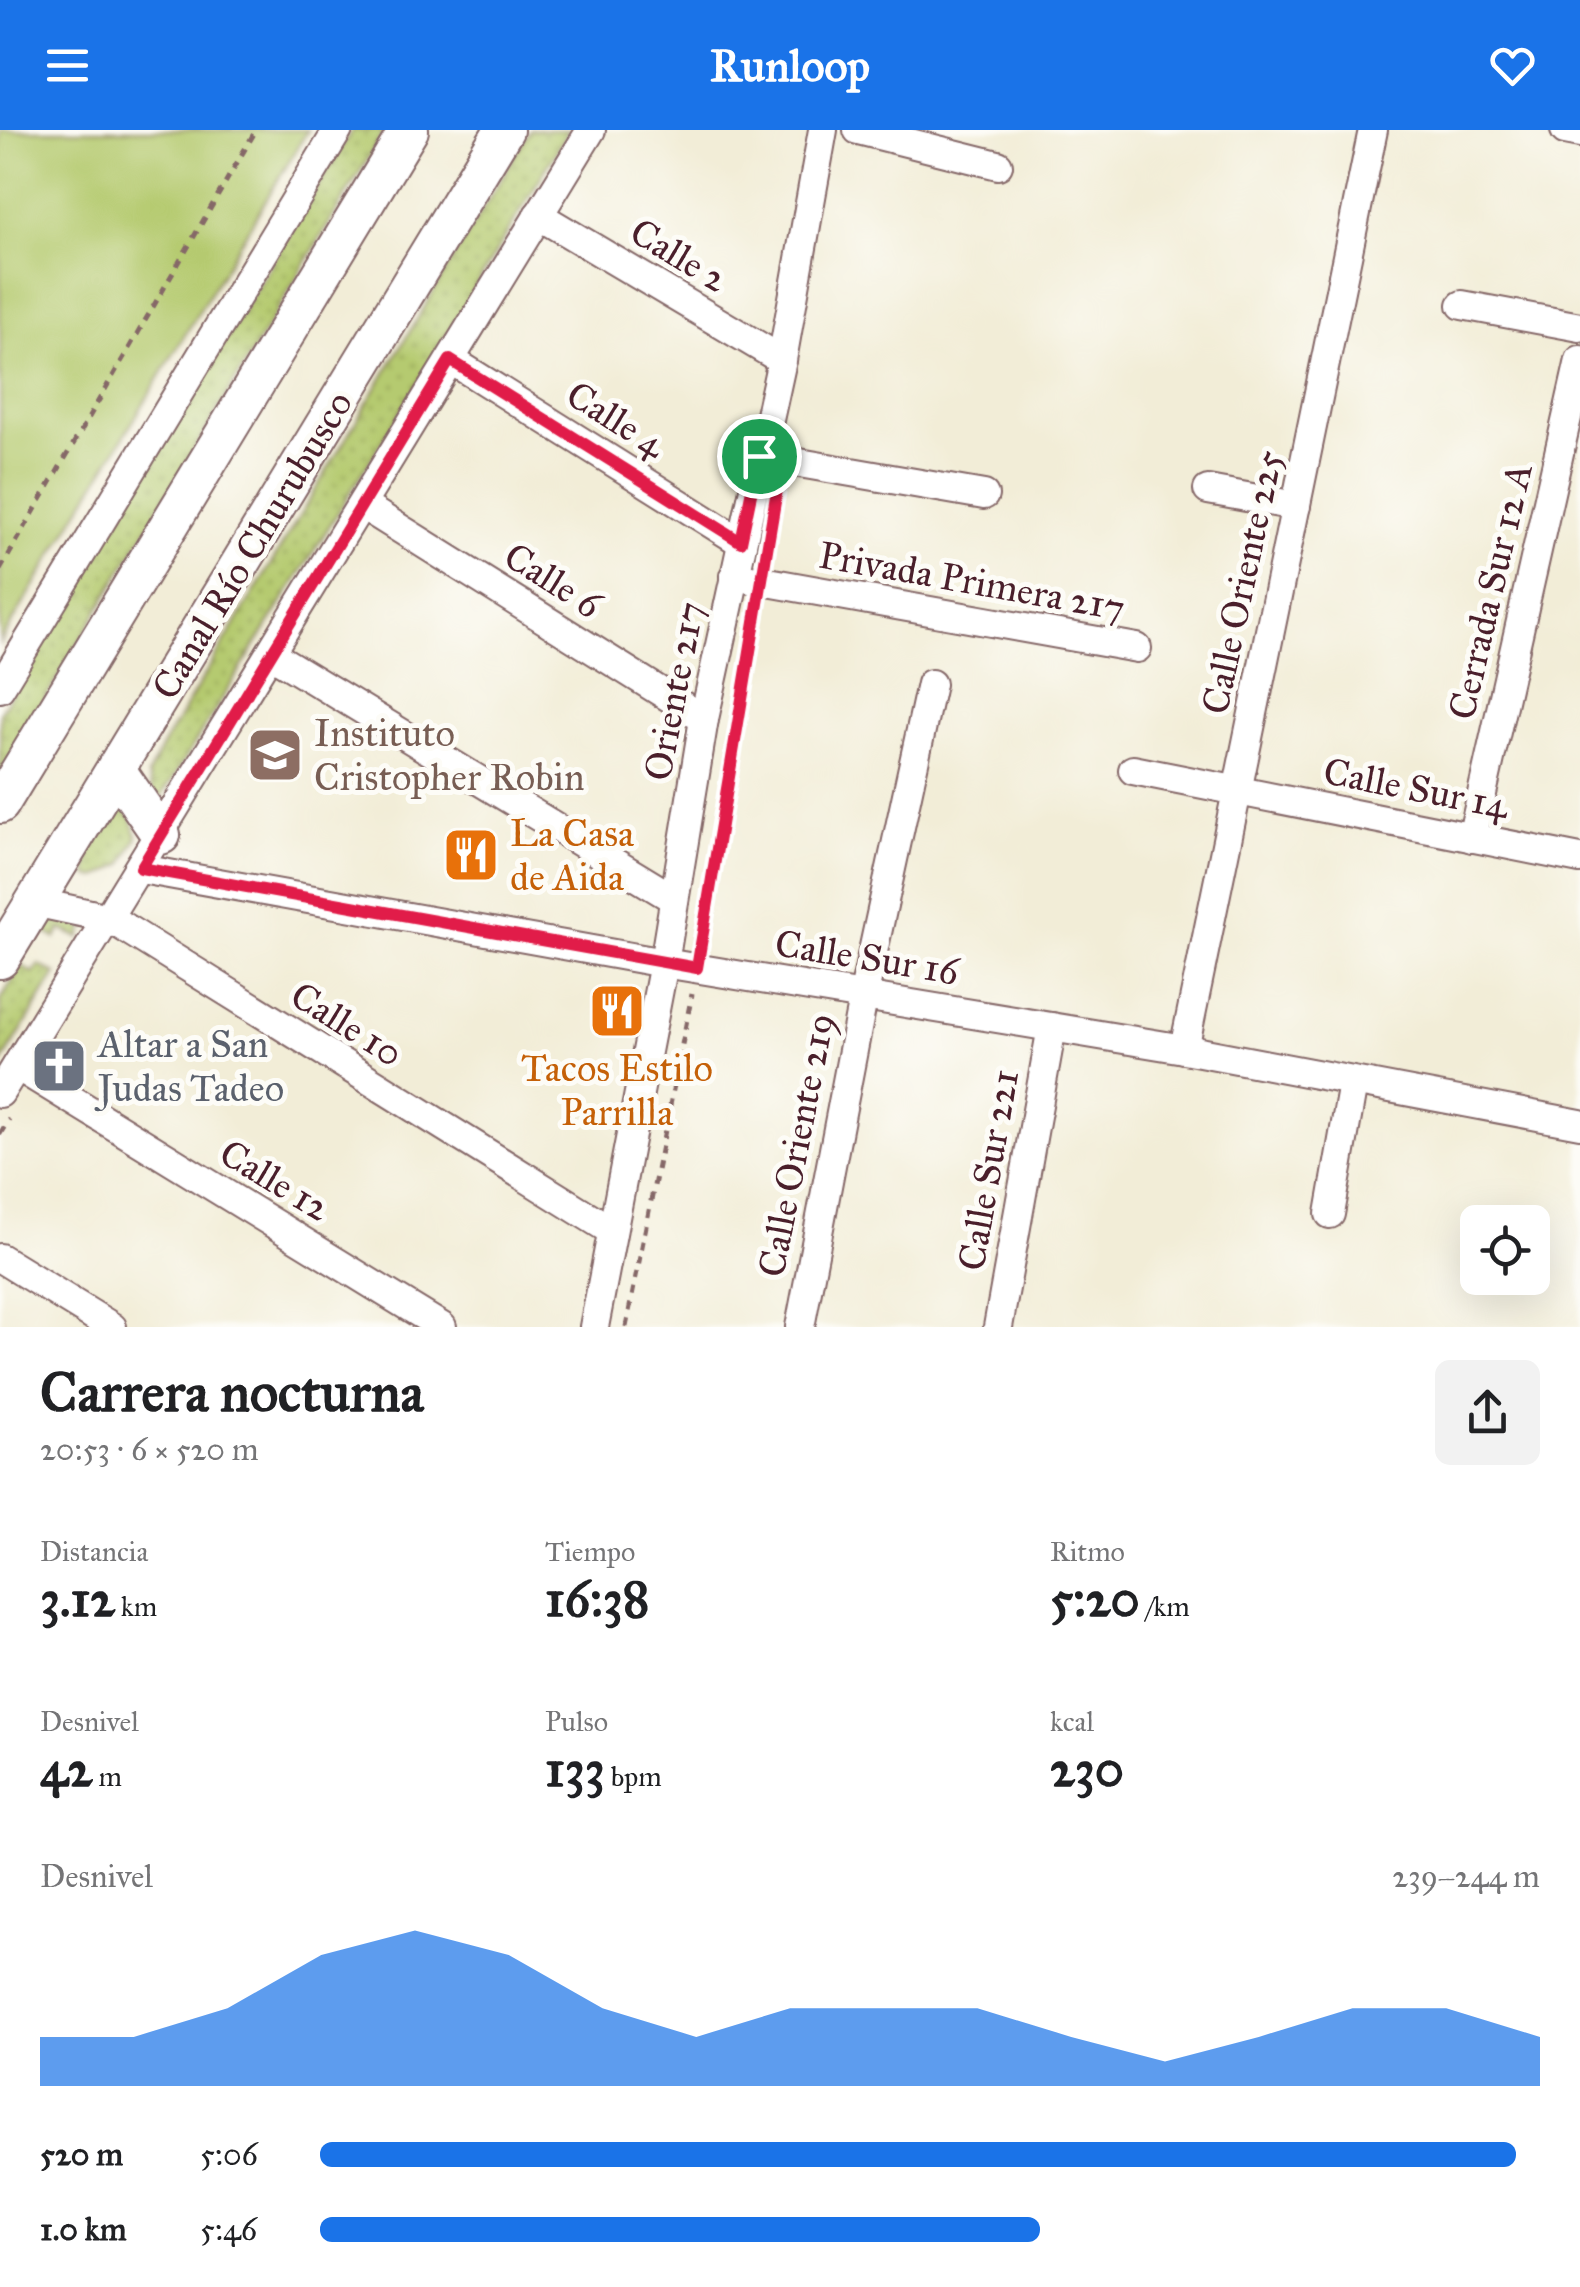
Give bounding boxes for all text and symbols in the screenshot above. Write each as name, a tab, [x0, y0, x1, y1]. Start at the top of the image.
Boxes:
icon: menu	[40, 38, 95, 93]
text: Runloop	[710, 38, 870, 93]
icon: heart	[1485, 38, 1540, 93]
street label: Calle 2	[622, 208, 736, 302]
street label: Calle 4	[558, 371, 674, 467]
street label: Canal Río Churubusco	[142, 383, 362, 707]
pin	[717, 414, 802, 499]
icon: arrive	[732, 429, 787, 484]
street label: Calle Oriente 225	[1192, 446, 1292, 718]
street label: Cerrada Sur 12 A	[1438, 458, 1542, 724]
street label: Privada Primera 217	[816, 531, 1128, 631]
street label: Calle 6	[496, 532, 611, 628]
street label: Oriente 217	[634, 598, 714, 784]
place label: Instituto Cristopher Robin	[314, 710, 585, 800]
school or university icon: Instituto Cristopher Robin	[245, 725, 305, 785]
street label: Calle Sur 14	[1320, 748, 1513, 829]
place label: La Casa de Aida	[510, 810, 635, 900]
restaurant icon: La Casa de Aida	[441, 825, 501, 885]
street label: Calle Sur 16	[772, 920, 964, 994]
street label: Calle 10	[283, 972, 411, 1076]
restaurant icon: Tacos Estilo Parrilla	[587, 981, 647, 1041]
street label: Calle Oriente 219	[748, 1009, 844, 1281]
place label: Altar a San Judas Tadeo	[94, 1021, 284, 1112]
church icon: Altar a San Judas Tadeo	[29, 1036, 89, 1096]
place label: Tacos Estilo Parrilla	[521, 1045, 713, 1135]
street label: Calle Sur 221	[948, 1066, 1028, 1274]
street label: Calle 12	[212, 1129, 339, 1231]
map controls	[1460, 1205, 1550, 1295]
button: locate	[1460, 1205, 1550, 1295]
text: Carrera nocturna	[40, 1359, 424, 1426]
button: share	[1435, 1360, 1540, 1465]
text: 20:53 · 6 × 520 m	[40, 1430, 259, 1469]
text: Distancia	[40, 1534, 148, 1569]
text: Tiempo	[545, 1534, 635, 1569]
text: Ritmo	[1050, 1534, 1125, 1569]
text: 3.12	[40, 1569, 115, 1630]
text: 16:38	[545, 1569, 649, 1630]
text: 5:20	[1050, 1569, 1140, 1630]
text: km	[115, 1589, 157, 1624]
text: /km	[1140, 1589, 1190, 1624]
text: Desnivel	[40, 1704, 139, 1739]
text: Pulso	[545, 1704, 608, 1739]
text: kcal	[1050, 1704, 1094, 1739]
text: 42	[40, 1739, 93, 1800]
text: 133	[545, 1739, 605, 1800]
text: 230	[1050, 1739, 1124, 1800]
text: m	[93, 1759, 122, 1794]
text: bpm	[605, 1759, 662, 1794]
text: Desnivel	[40, 1857, 153, 1896]
text: 239–244 m	[1392, 1857, 1540, 1896]
text: 520 m	[40, 2135, 123, 2174]
text: 5:06	[200, 2135, 258, 2174]
text: 1.0 km	[40, 2210, 127, 2249]
text: 5:46	[200, 2210, 257, 2249]

